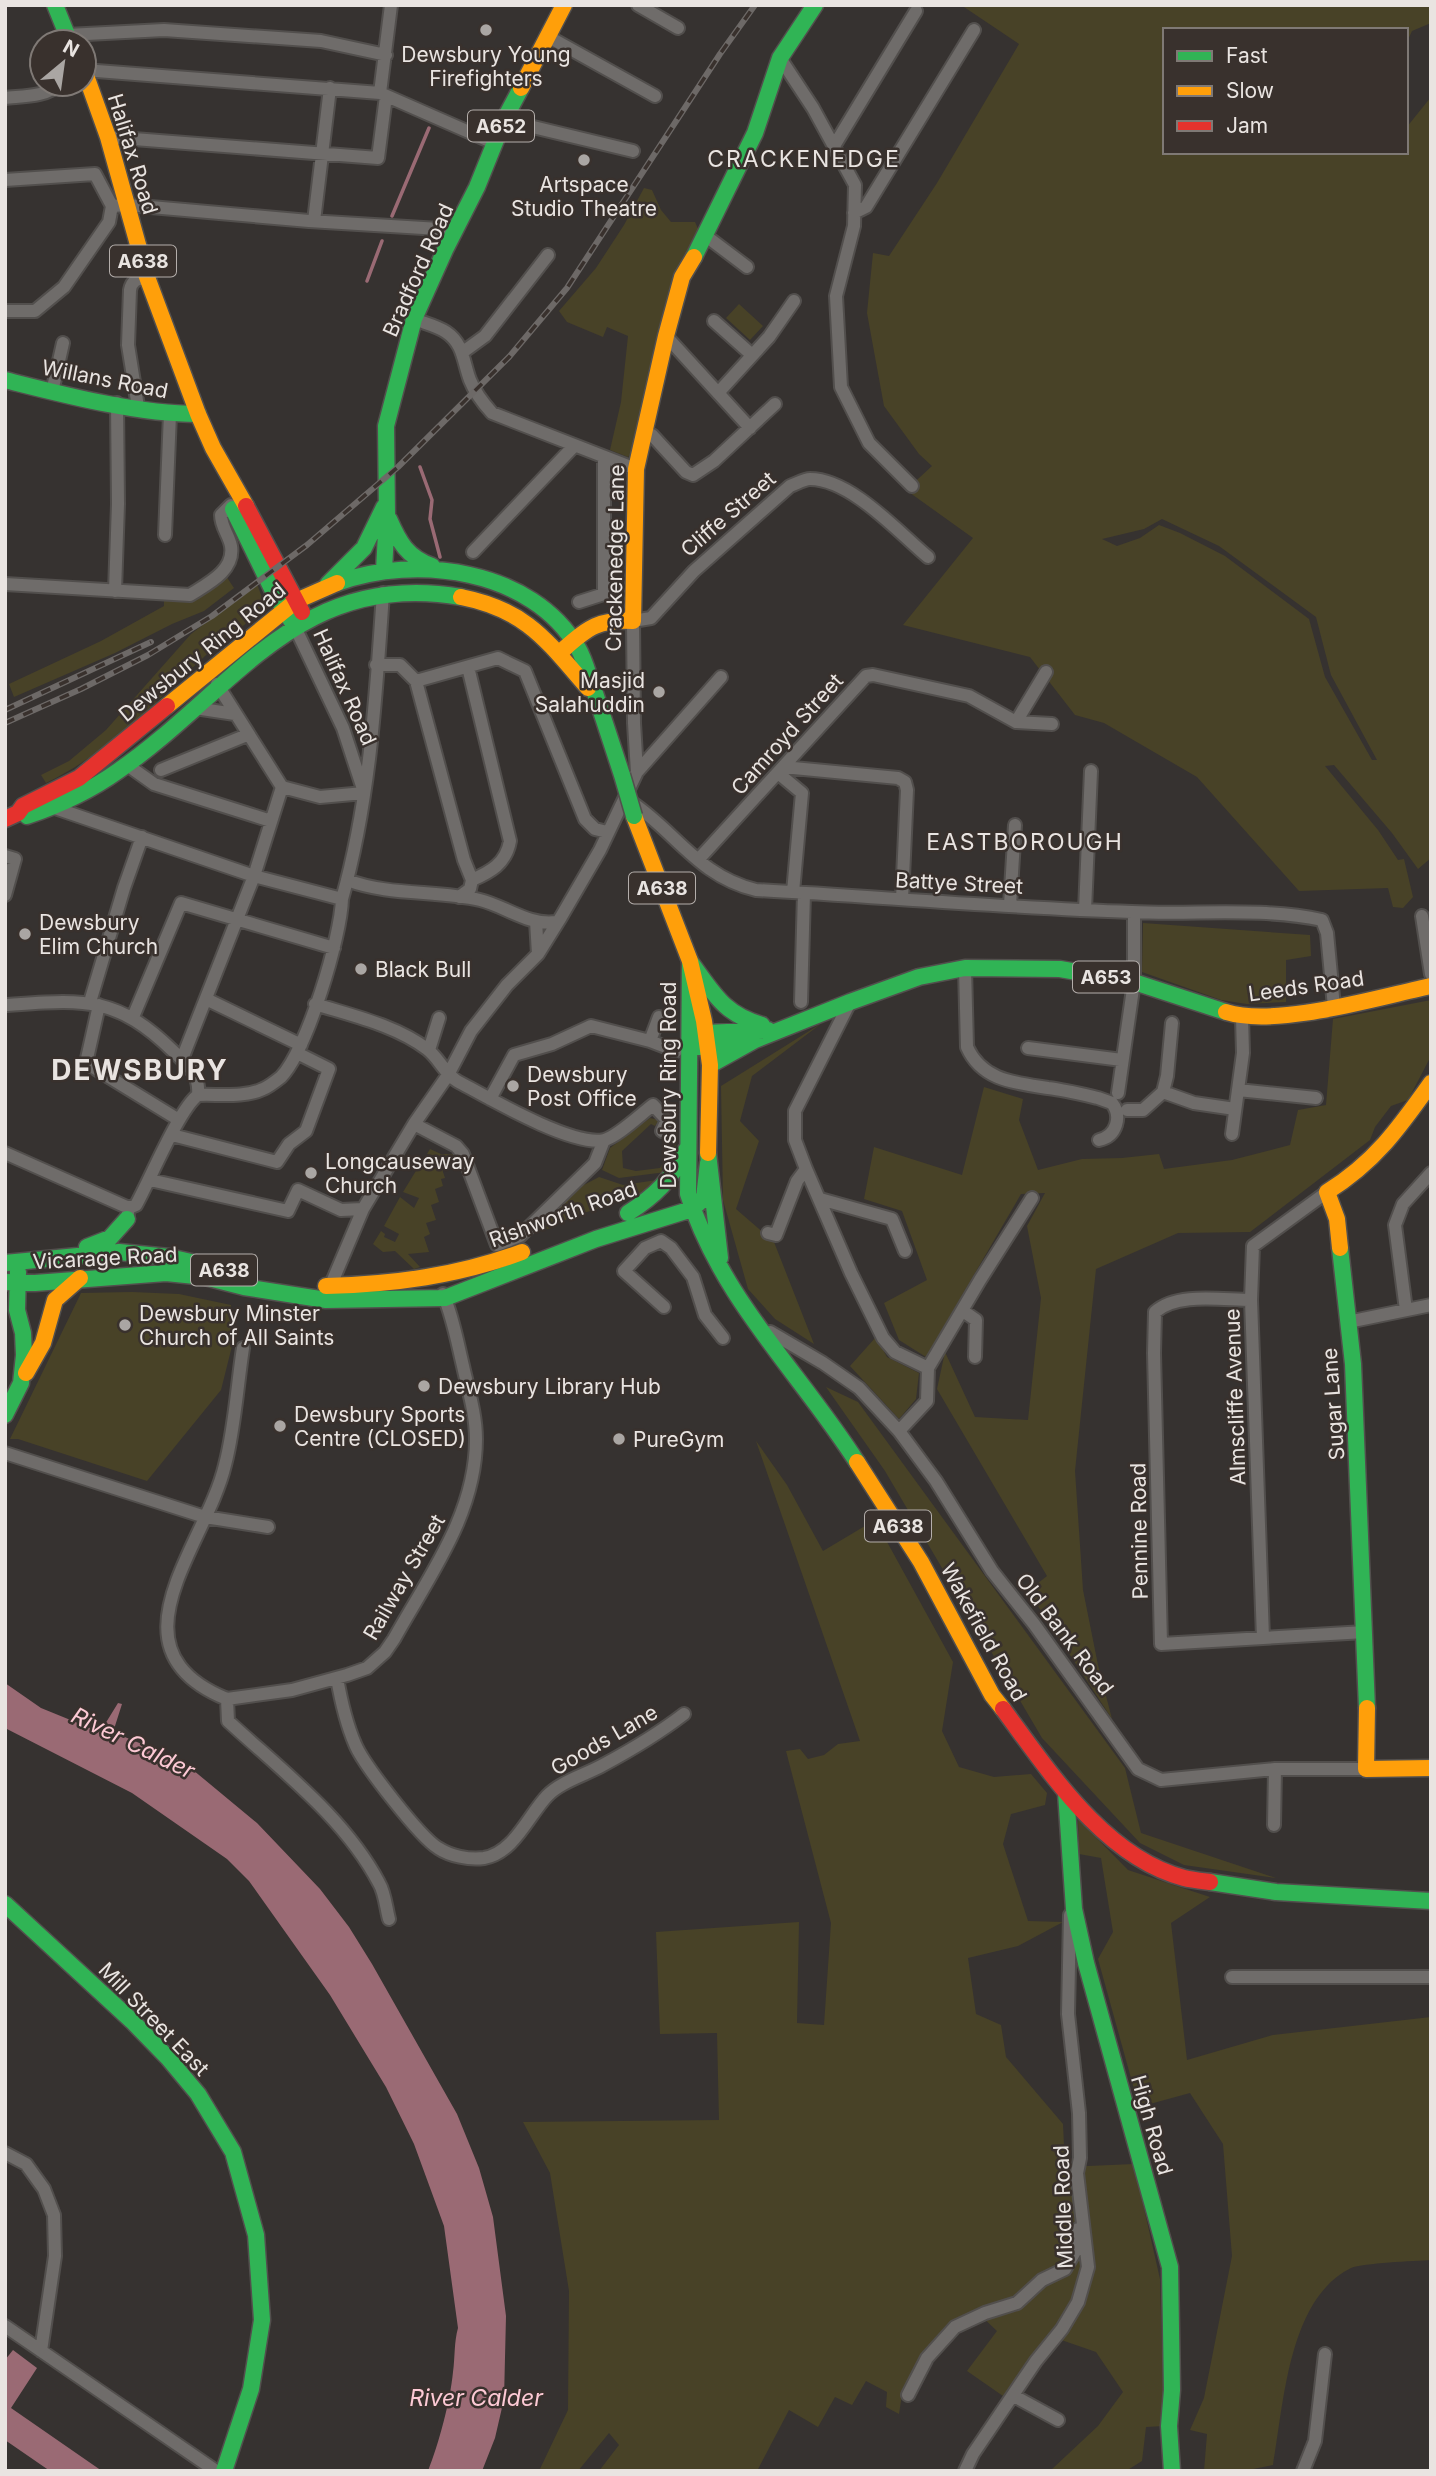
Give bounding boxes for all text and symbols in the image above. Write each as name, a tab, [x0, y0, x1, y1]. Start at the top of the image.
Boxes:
marker: Dewsbury Young Firefighters	[478, 22, 494, 38]
north arrow	[28, 28, 98, 98]
legend	[1163, 28, 1408, 154]
text: N	[59, 35, 83, 62]
place label: Dewsbury Young Firefighters	[401, 42, 571, 91]
text: Fast	[1226, 43, 1268, 68]
text: Slow	[1226, 78, 1274, 103]
street label: Halifax Road	[103, 91, 163, 217]
road number: A652	[468, 110, 534, 142]
text: Jam	[1226, 113, 1268, 138]
district label: CRACKENEDGE	[707, 145, 901, 173]
marker: Artspace Studio Theatre	[576, 152, 592, 168]
place label: Artspace Studio Theatre	[511, 172, 657, 221]
street label: Bradford Road	[377, 200, 459, 340]
road number: A638	[110, 246, 176, 276]
street label: Willans Road	[40, 355, 170, 403]
street label: Crackenedge Lane	[601, 464, 629, 652]
street label: Cliffe Street	[676, 466, 780, 562]
street label: Dewsbury Ring Road	[114, 577, 290, 727]
street label: Halifax Road	[308, 625, 382, 749]
place label: Masjid Salahuddin	[535, 668, 645, 717]
street label: Camroyd Street	[726, 668, 848, 800]
marker: Masjid Salahuddin	[651, 684, 667, 700]
district label: EASTBOROUGH	[926, 828, 1124, 856]
street label: Battye Street	[894, 867, 1024, 899]
road number: A638	[629, 873, 695, 904]
place label: Dewsbury Elim Church	[39, 910, 158, 959]
marker: Dewsbury Elim Church	[17, 926, 33, 942]
place label: Black Bull	[375, 957, 471, 982]
marker: Black Bull	[353, 961, 369, 977]
road number: A653	[1073, 962, 1139, 993]
street label: Leeds Road	[1246, 965, 1366, 1007]
street label: Dewsbury Ring Road	[656, 982, 681, 1188]
district label: DEWSBURY	[51, 1053, 229, 1087]
place label: Dewsbury Post Office	[527, 1062, 637, 1111]
marker: Dewsbury Post Office	[505, 1078, 521, 1094]
place label: Longcauseway Church	[325, 1149, 475, 1198]
marker: Longcauseway Church	[303, 1165, 319, 1181]
street label: Rishworth Road	[486, 1176, 640, 1252]
street label: Vicarage Road	[32, 1242, 178, 1274]
road number: A638	[191, 1254, 257, 1286]
place label: Dewsbury Minster Church of All Saints	[139, 1301, 334, 1350]
street label: Almscliffe Avenue	[1219, 1308, 1251, 1486]
marker: Dewsbury Minster Church of All Saints	[117, 1317, 133, 1333]
street label: Sugar Lane	[1317, 1347, 1349, 1461]
place label: Dewsbury Library Hub	[438, 1374, 661, 1399]
marker: Dewsbury Library Hub	[416, 1378, 432, 1394]
place label: Dewsbury Sports Centre (CLOSED)	[294, 1402, 466, 1451]
marker: Dewsbury Sports Centre (CLOSED)	[272, 1418, 288, 1434]
place label: PureGym	[633, 1427, 725, 1452]
marker: PureGym	[611, 1431, 627, 1447]
street label: Pennine Road	[1125, 1462, 1153, 1600]
street label: Railway Street	[358, 1510, 450, 1644]
road number: A638	[865, 1510, 931, 1542]
street label: Wakefield Road	[936, 1558, 1032, 1706]
street label: Old Bank Road	[1011, 1568, 1119, 1700]
street label: Goods Lane	[546, 1699, 662, 1781]
water label: River Calder	[67, 1701, 200, 1785]
street label: Mill Street East	[94, 1957, 214, 2081]
street label: High Road	[1126, 2072, 1178, 2178]
street label: Middle Road	[1048, 2145, 1078, 2269]
water label: River Calder	[409, 2384, 544, 2412]

